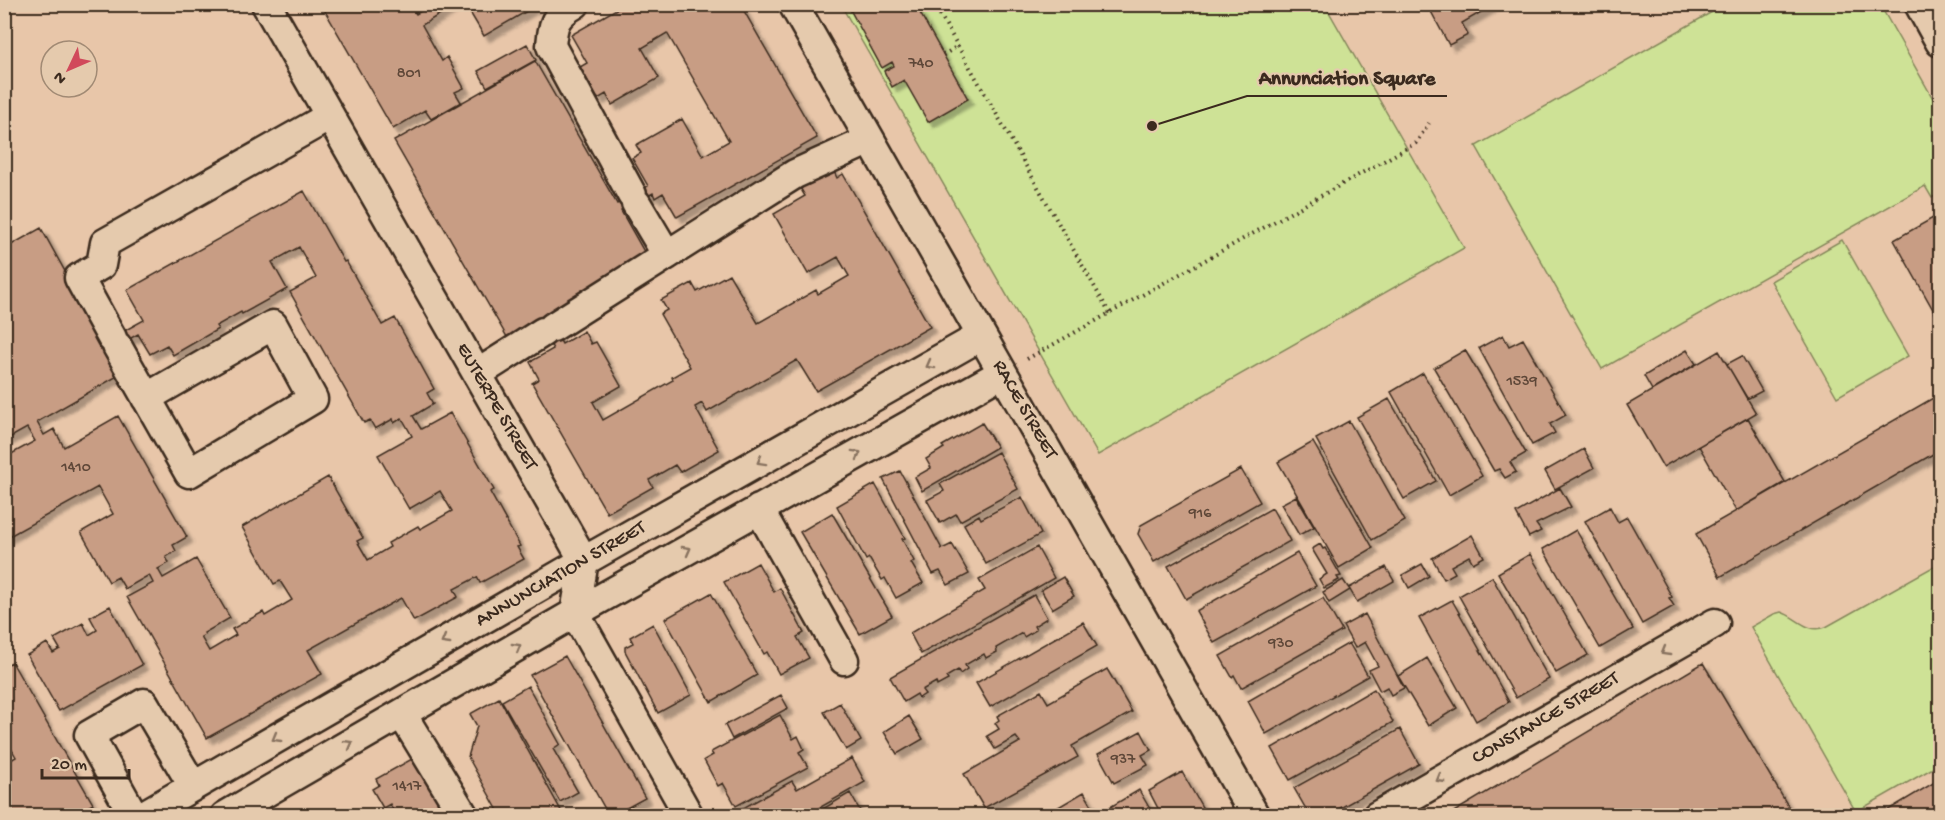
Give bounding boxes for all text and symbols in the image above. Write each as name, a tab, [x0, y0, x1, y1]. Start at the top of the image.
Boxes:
north arrow	[39, 39, 99, 99]
house number: 740	[908, 55, 933, 74]
callout: Annunciation Square	[1247, 57, 1447, 96]
house number: 801	[397, 65, 421, 84]
text: N	[50, 66, 71, 87]
text: Annunciation Square	[1258, 68, 1436, 93]
street label: EUTERPE STREET	[450, 339, 542, 476]
street label: RACE STREET	[986, 356, 1062, 465]
one-way arrow	[926, 358, 937, 369]
house number: 1539	[1505, 373, 1538, 392]
one-way arrow	[851, 450, 861, 462]
one-way arrow	[756, 454, 767, 465]
house number: 1410	[60, 459, 91, 478]
house number: 916	[1188, 505, 1212, 524]
street label: ANNUNCIATION STREET	[472, 516, 651, 633]
one-way arrow	[681, 546, 691, 557]
one-way arrow	[441, 634, 451, 645]
house number: 930	[1267, 635, 1294, 654]
one-way arrow	[511, 642, 521, 654]
one-way arrow	[1660, 645, 1671, 656]
street label: CONSTANCE STREET	[1468, 667, 1625, 770]
one-way arrow	[272, 731, 282, 743]
one-way arrow	[342, 740, 353, 752]
scale bar	[42, 742, 129, 780]
house number: 937	[1110, 751, 1136, 770]
text: 20 m	[51, 755, 87, 776]
one-way arrow	[1436, 772, 1446, 784]
house number: 1417	[392, 778, 422, 797]

